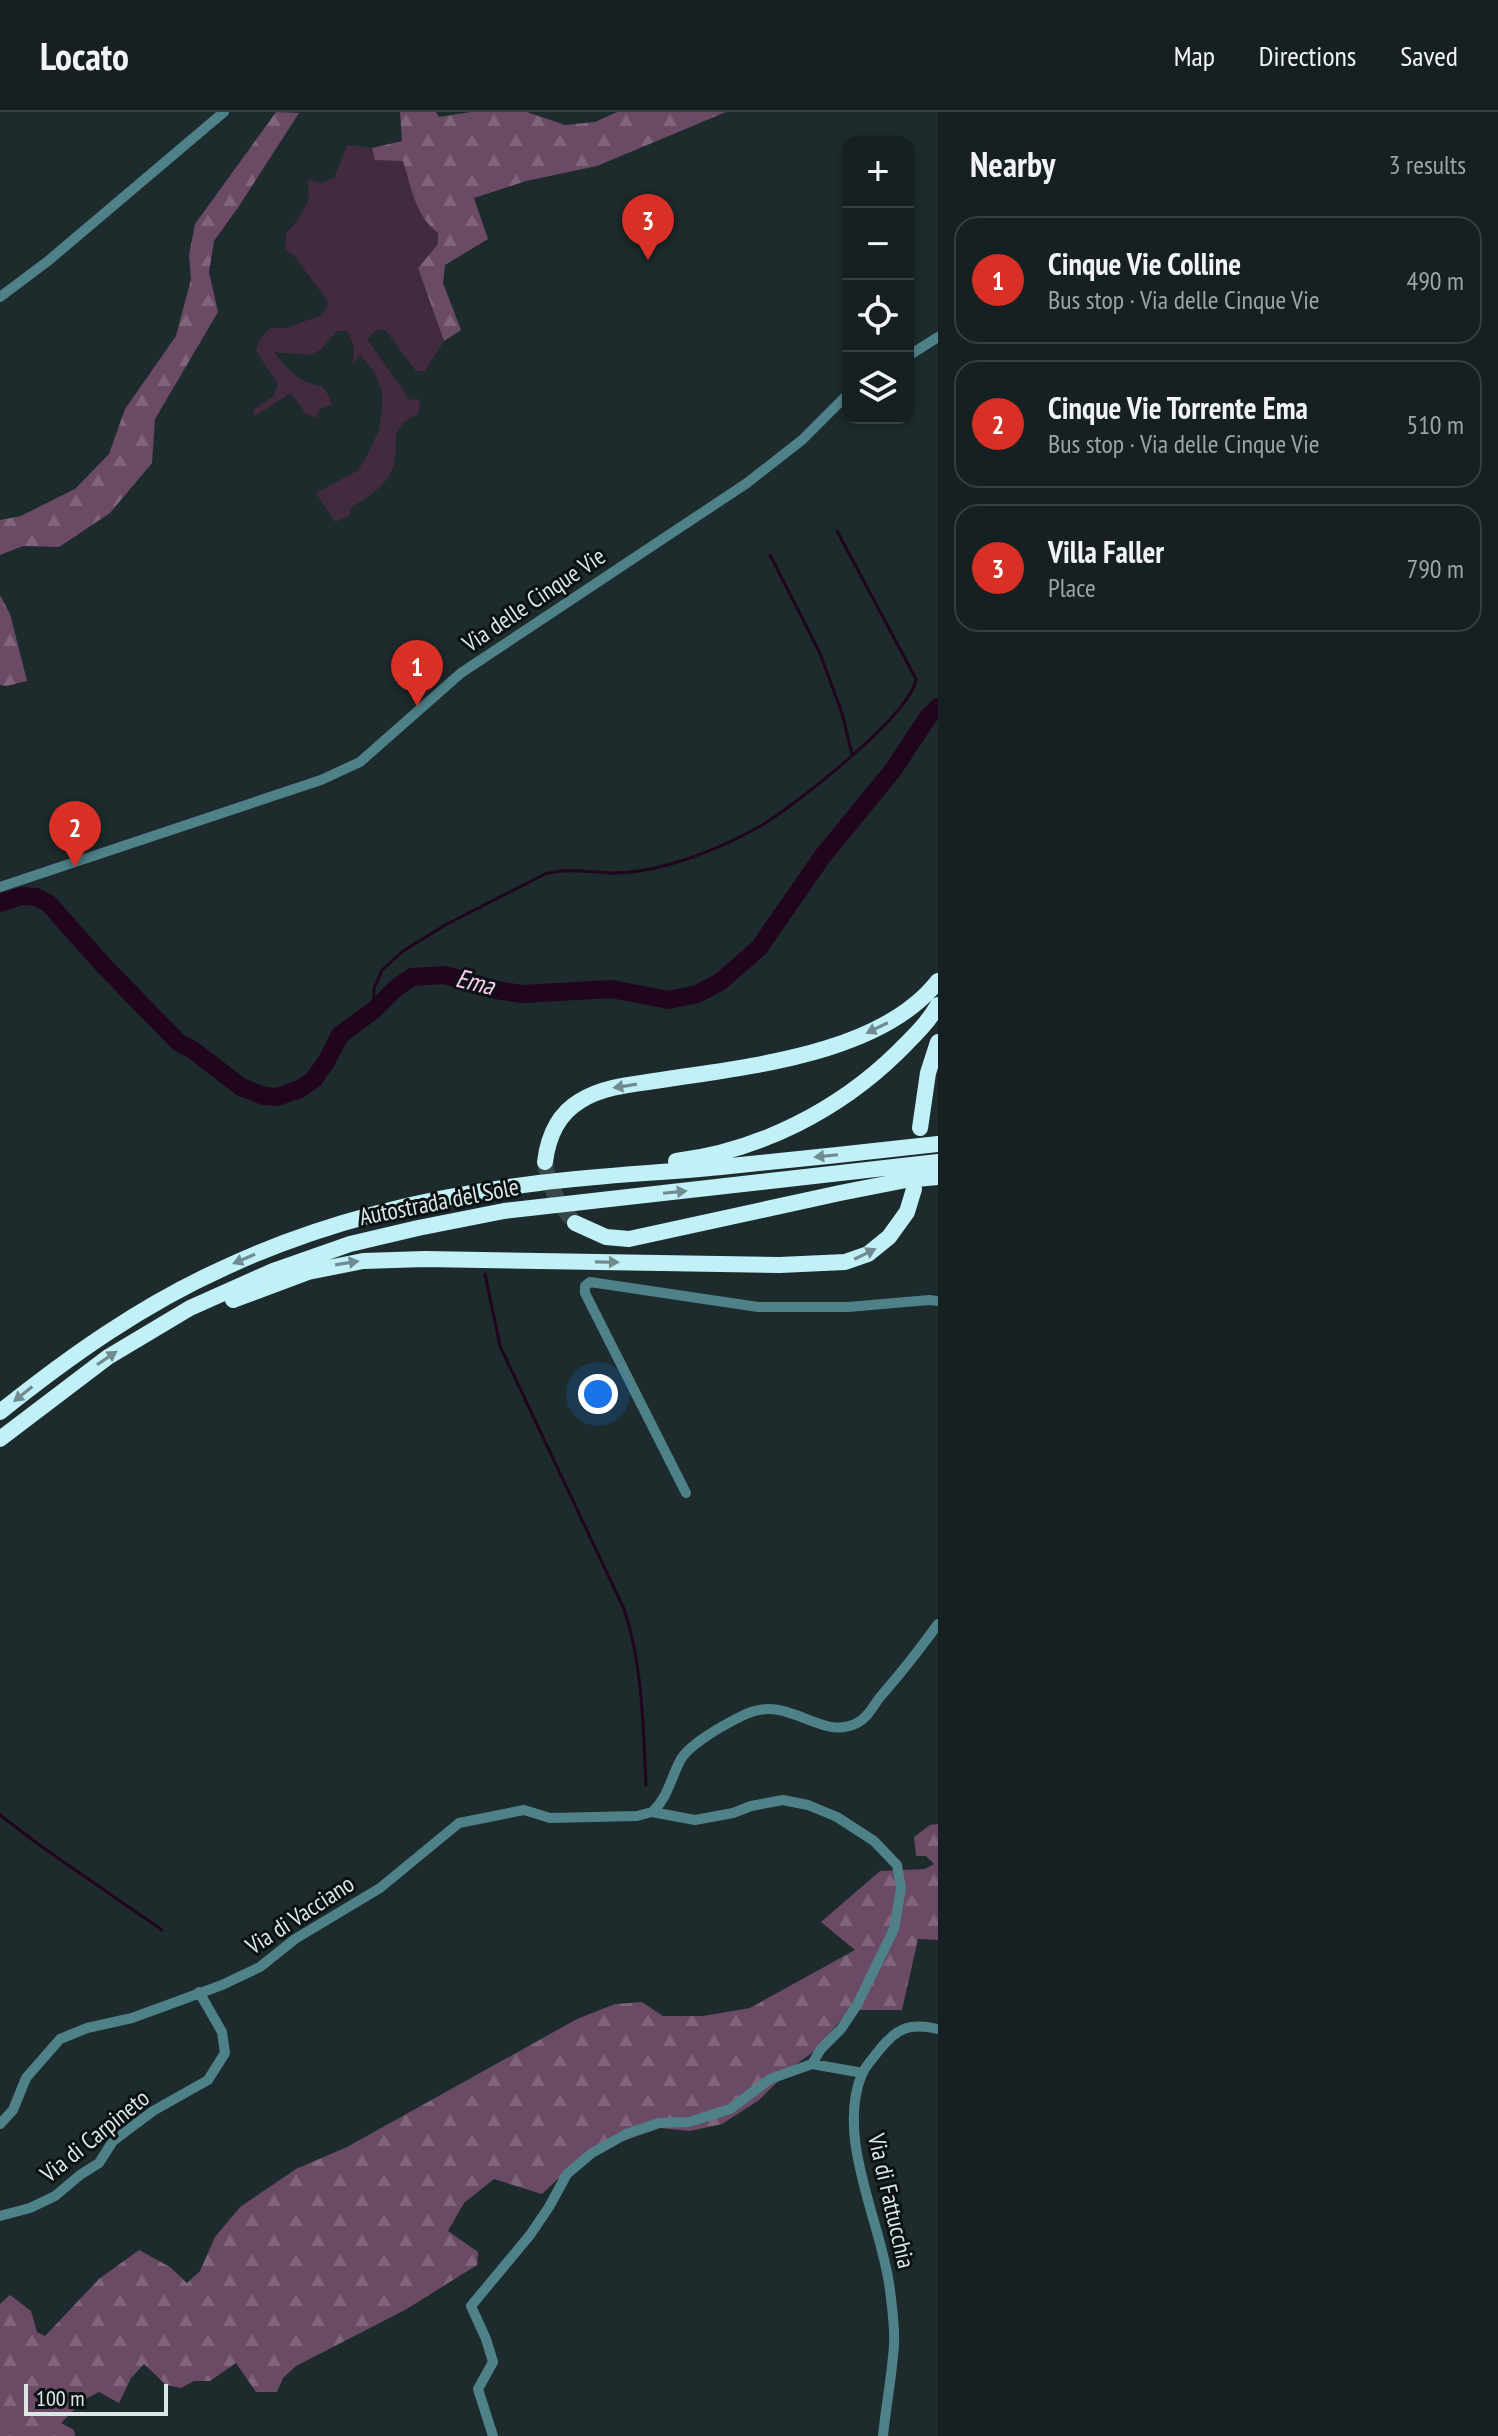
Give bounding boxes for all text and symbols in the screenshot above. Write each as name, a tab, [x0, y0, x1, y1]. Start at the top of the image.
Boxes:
text: Locato	[40, 31, 129, 80]
text: Map	[1174, 37, 1215, 74]
text: Directions	[1259, 37, 1356, 74]
text: Saved	[1400, 37, 1458, 74]
map controls	[842, 136, 914, 424]
button: +	[842, 136, 914, 208]
text: Nearby	[970, 142, 1055, 186]
text: 3 results	[1389, 148, 1466, 181]
pin: 3	[622, 194, 674, 260]
button: −	[842, 208, 914, 280]
text: Cinque Vie Colline	[1048, 244, 1241, 283]
text: 1	[992, 264, 1004, 297]
text: 490 m	[1406, 264, 1464, 297]
button: locate	[842, 280, 914, 352]
text: Bus stop · Via delle Cinque Vie	[1048, 283, 1320, 316]
button: layers	[842, 352, 914, 424]
text: Cinque Vie Torrente Ema	[1048, 388, 1308, 427]
text: 2	[992, 408, 1004, 441]
text: 510 m	[1406, 408, 1464, 441]
text: Bus stop · Via delle Cinque Vie	[1048, 427, 1320, 460]
text: Villa Faller	[1048, 532, 1164, 571]
street label: Via delle Cinque Vie	[456, 540, 611, 659]
text: 3	[992, 552, 1004, 585]
text: 790 m	[1406, 552, 1464, 585]
text: Place	[1048, 571, 1096, 604]
pin: 1	[391, 640, 443, 706]
pin: 2	[49, 801, 101, 867]
water label: Ema	[452, 961, 499, 1003]
one-way arrow	[865, 1021, 888, 1035]
one-way arrow	[612, 1081, 637, 1093]
one-way arrow	[813, 1149, 838, 1162]
street label: Autostrada del Sole	[357, 1171, 521, 1232]
one-way arrow	[663, 1185, 688, 1198]
one-way arrow	[853, 1248, 876, 1261]
one-way arrow	[233, 1252, 256, 1265]
one-way arrow	[595, 1256, 620, 1268]
one-way arrow	[335, 1257, 360, 1269]
one-way arrow	[96, 1351, 117, 1366]
your location	[578, 1374, 618, 1414]
one-way arrow	[13, 1385, 33, 1401]
street label: Via di Vacciano	[239, 1868, 360, 1962]
street label: Via di Carpineto	[33, 2082, 156, 2190]
street label: Via di Fattucchia	[861, 2130, 922, 2271]
scale bar	[24, 2380, 168, 2416]
text: 100 m	[36, 2384, 85, 2412]

